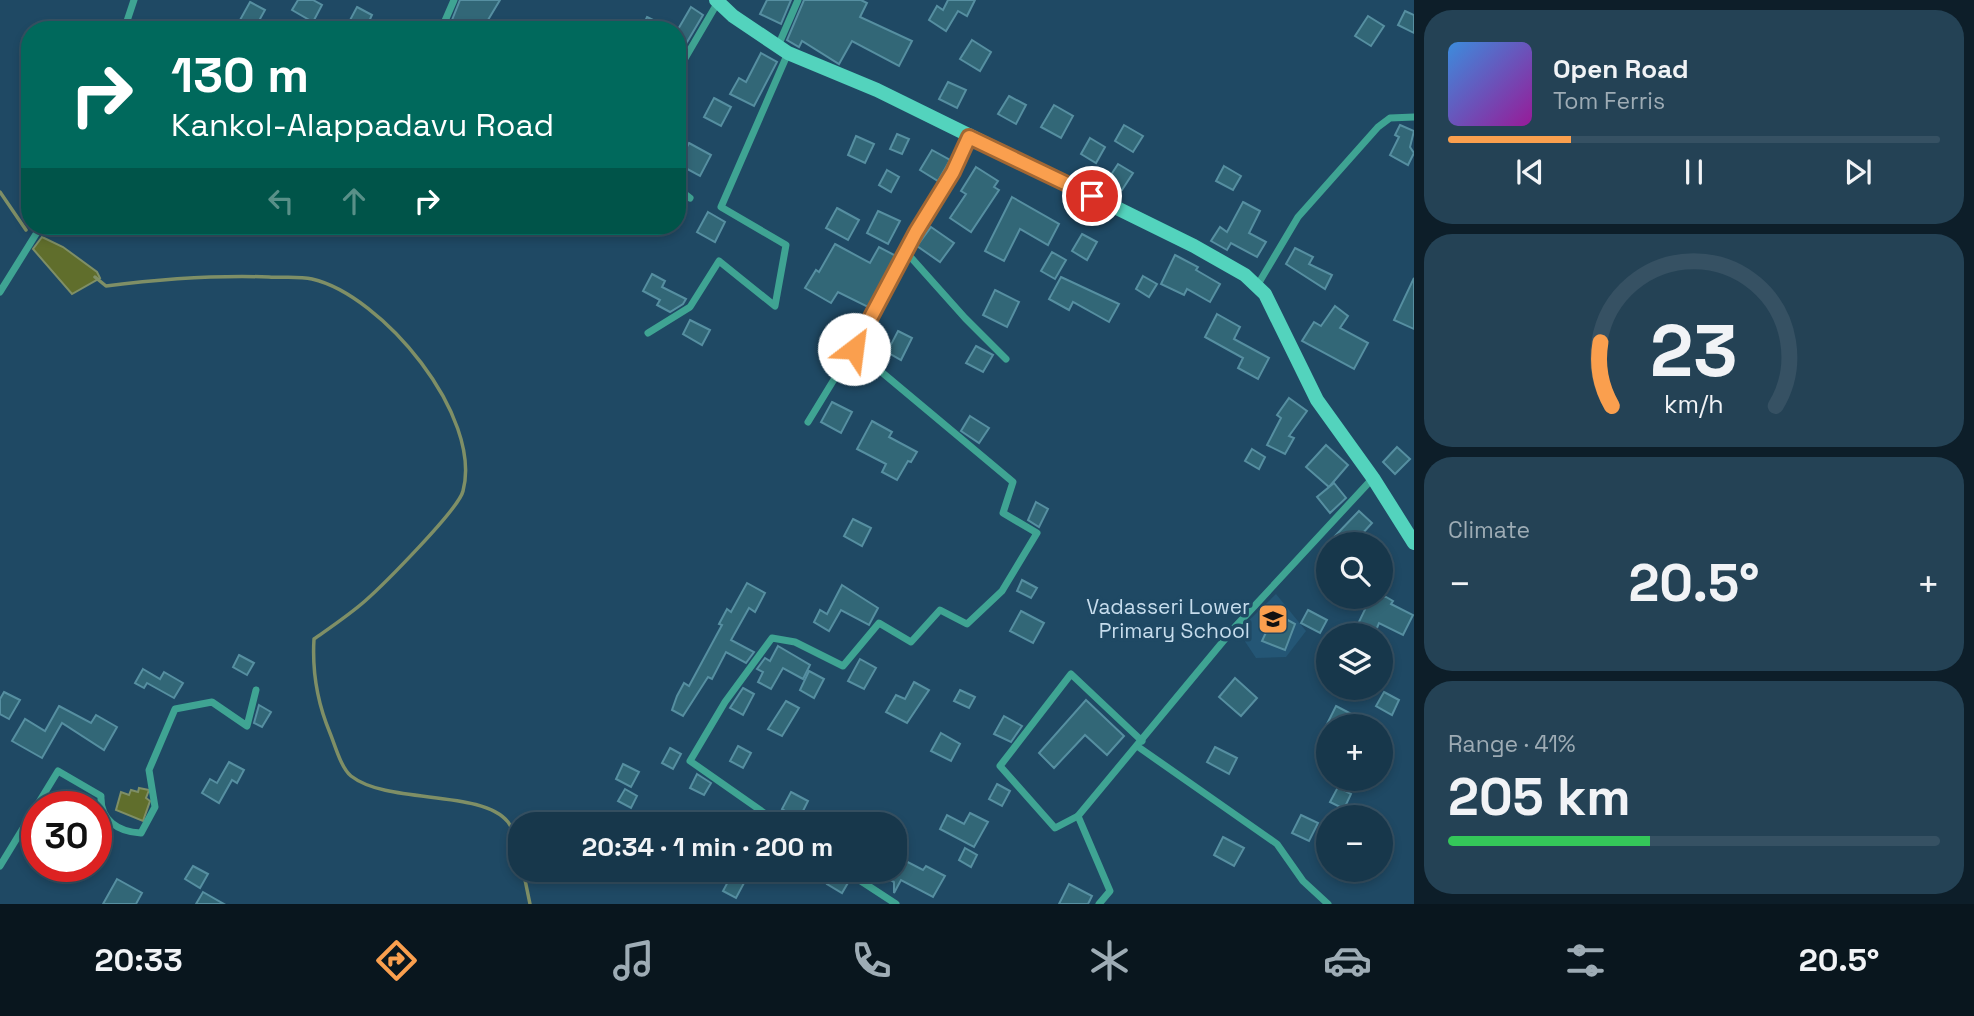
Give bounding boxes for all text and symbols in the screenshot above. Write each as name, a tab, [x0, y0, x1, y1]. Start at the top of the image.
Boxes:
text: 130 m	[171, 44, 309, 106]
icon: right	[56, 49, 147, 140]
text: Open Road	[1553, 52, 1689, 86]
text: Tom Ferris	[1553, 86, 1665, 116]
text: Kankol-Alappadavu Road	[171, 105, 554, 145]
icon: previous	[1511, 153, 1549, 191]
icon: pause	[1675, 153, 1713, 191]
icon: next	[1839, 153, 1877, 191]
pin	[1062, 166, 1122, 226]
icon: arrive	[1073, 177, 1111, 215]
icon: left	[262, 182, 300, 220]
icon: ahead	[335, 182, 373, 220]
icon: right	[408, 182, 446, 220]
text: 23	[1650, 305, 1738, 398]
position arrow	[817, 312, 891, 386]
text: km/h	[1664, 388, 1724, 420]
text: Climate	[1448, 515, 1530, 545]
map controls	[1316, 532, 1393, 882]
button: search	[1316, 532, 1393, 609]
text: 20.5°	[1628, 550, 1760, 616]
text: −	[1448, 560, 1472, 608]
text: +	[1916, 560, 1940, 608]
place label: Vadasseri Lower Primary School	[1086, 593, 1250, 644]
school or university icon: Vadasseri Lower Primary School	[1256, 602, 1290, 636]
button: layers	[1316, 623, 1393, 700]
button: +	[1316, 714, 1393, 791]
text: Range · 41%	[1448, 729, 1576, 759]
text: 205 km	[1448, 764, 1631, 830]
speed limit sign: 30	[21, 791, 112, 882]
button: −	[1316, 805, 1393, 882]
text: 20:34 · 1 min · 200 m	[582, 830, 833, 864]
icon: directions	[372, 936, 421, 985]
icon: music	[609, 936, 658, 985]
icon: phone	[847, 936, 896, 985]
icon: climate	[1085, 936, 1134, 985]
icon: car	[1323, 936, 1372, 985]
icon: filters	[1561, 936, 1610, 985]
text: 20:33	[94, 940, 183, 980]
text: 20.5°	[1799, 940, 1879, 980]

